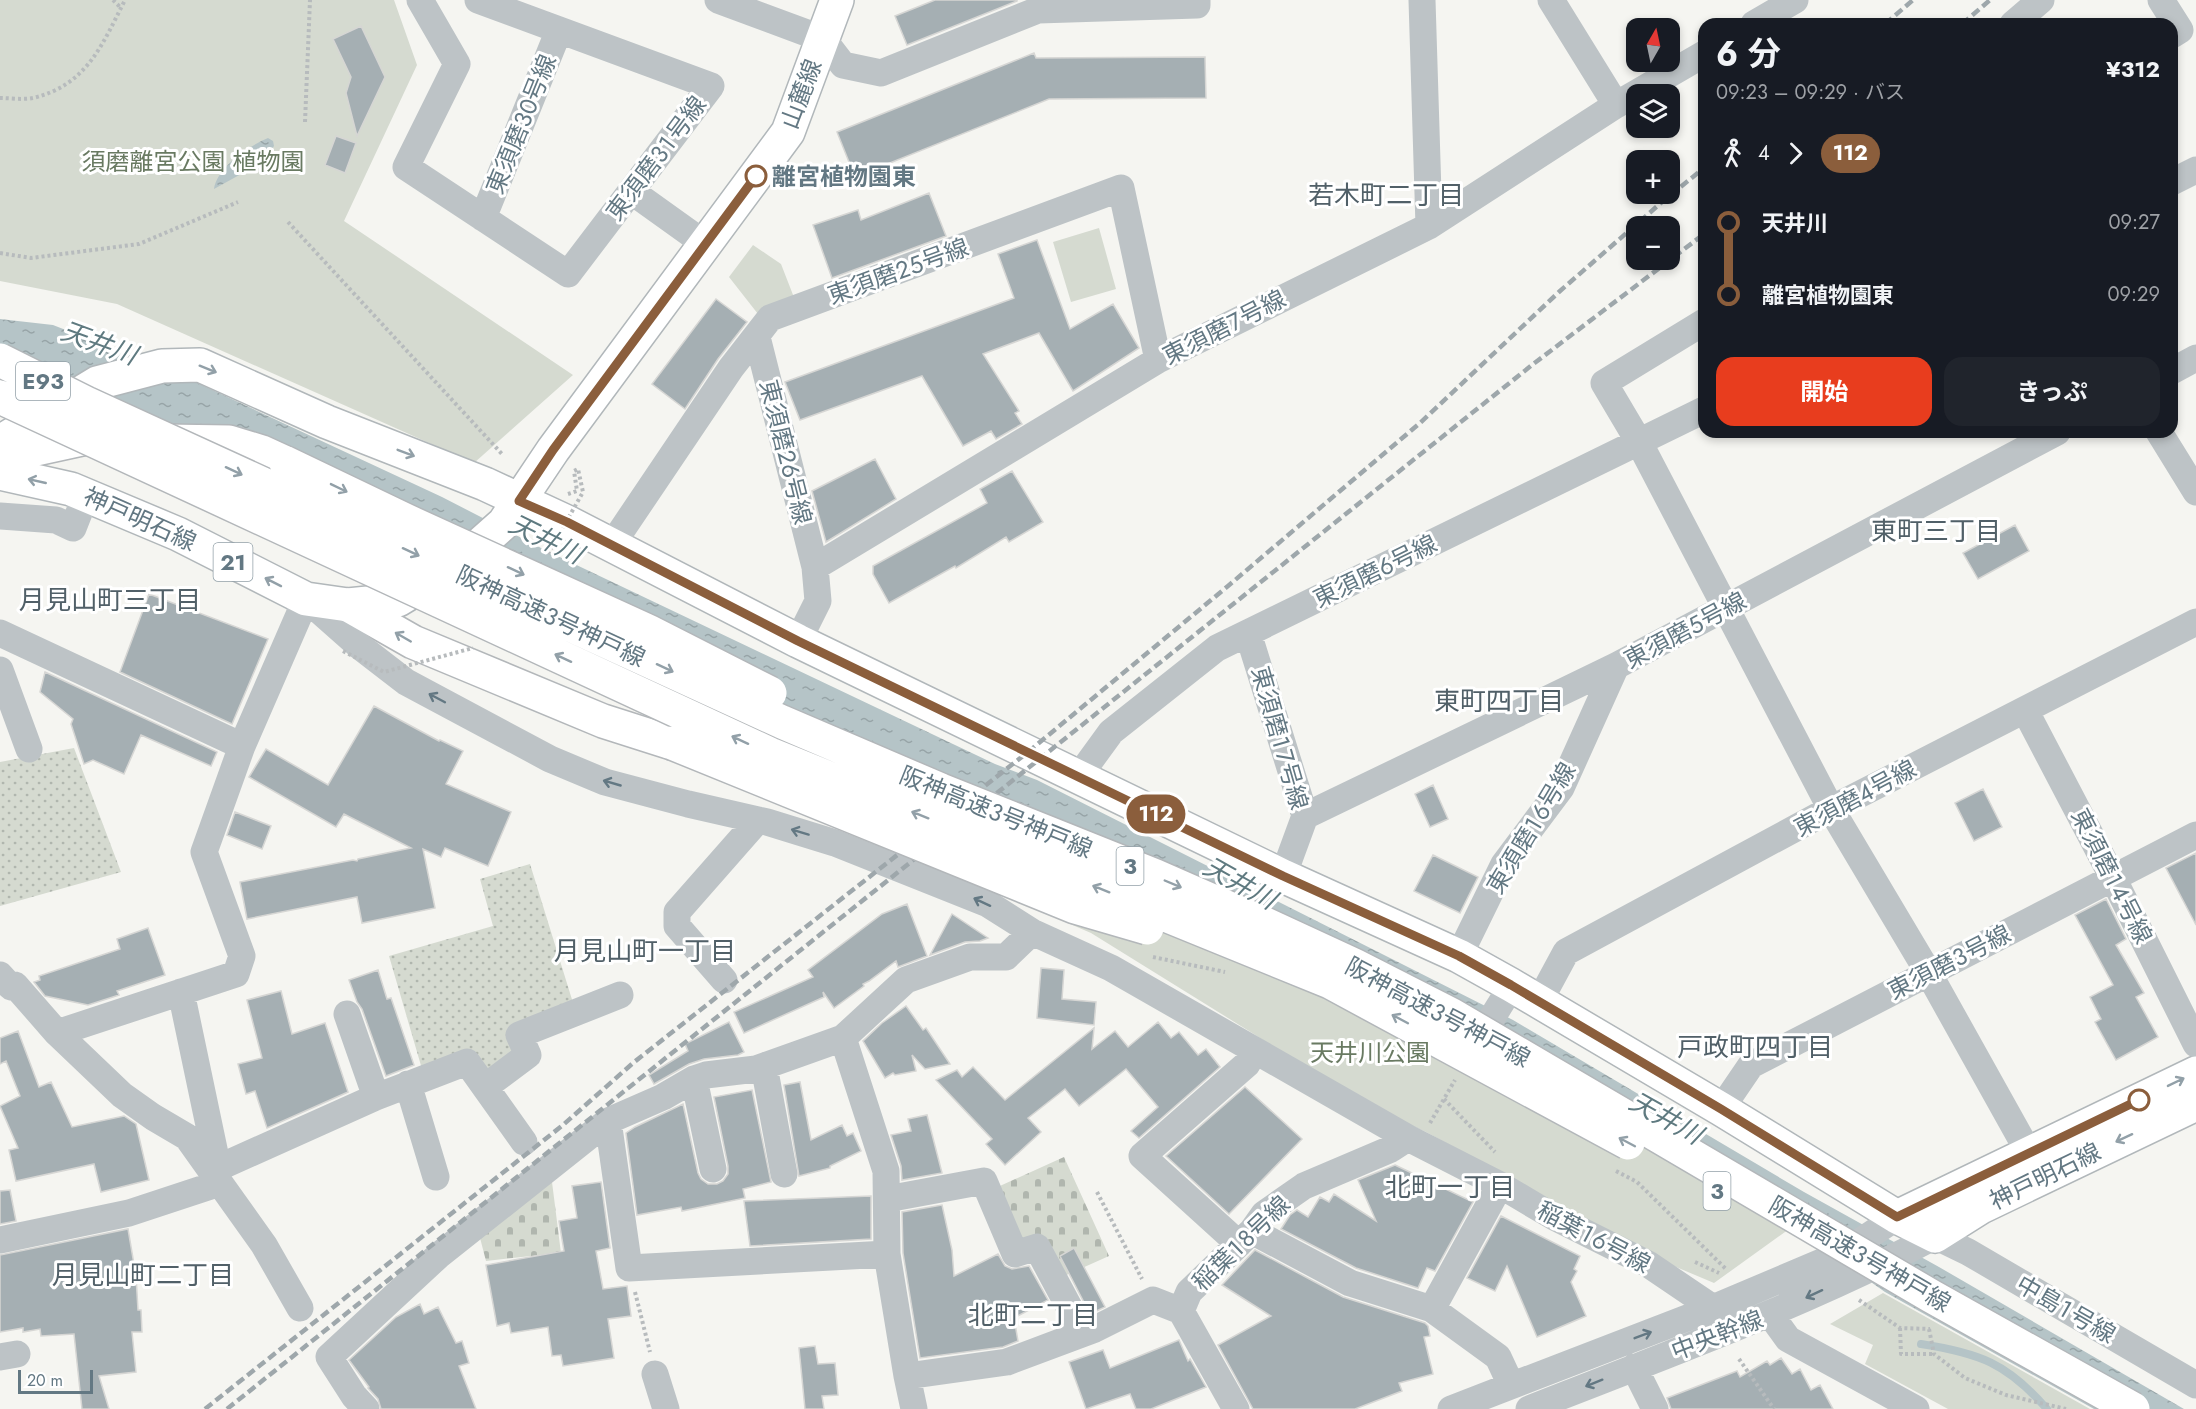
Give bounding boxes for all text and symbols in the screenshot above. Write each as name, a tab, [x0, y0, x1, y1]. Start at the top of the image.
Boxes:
north arrow	[1626, 18, 1680, 72]
map controls	[1626, 18, 1680, 270]
text: 6 分	[1716, 30, 1781, 77]
street label: 東須磨３０号線	[477, 49, 565, 199]
text: ¥312	[2106, 53, 2160, 85]
street label: 山麓線	[772, 54, 830, 134]
text: 09:23 – 09:29 · バス	[1716, 78, 1905, 107]
button: layers	[1626, 84, 1680, 138]
street label: 東須磨３１号線	[598, 88, 714, 228]
icon: walk	[1716, 137, 1749, 170]
icon: forward	[1779, 137, 1812, 170]
text: 112	[1833, 138, 1868, 168]
text: 4	[1758, 139, 1770, 168]
park label: 須磨離宮公園 植物園	[81, 144, 305, 179]
button: +	[1626, 150, 1680, 204]
place label: 離宮植物園東	[772, 159, 916, 194]
marker: 離宮植物園東	[745, 165, 767, 187]
district label: 若木町二丁目	[1308, 176, 1464, 214]
text: 天井川	[1762, 207, 1828, 239]
text: 09:27	[2109, 208, 2160, 237]
button: −	[1626, 216, 1680, 270]
street label: 東須磨２５号線	[823, 229, 973, 313]
text: 離宮植物園東	[1762, 279, 1894, 311]
text: 09:29	[2108, 280, 2160, 309]
street label: 東須磨７号線	[1156, 281, 1292, 373]
water label: 天井川	[56, 312, 145, 375]
button: 開始	[1716, 357, 1932, 426]
button: きっぷ	[1944, 357, 2160, 426]
road number: E93	[16, 362, 70, 400]
one-way arrow	[198, 364, 216, 375]
street label: 東須磨２６号線	[751, 376, 821, 528]
one-way arrow	[397, 448, 415, 459]
one-way arrow	[225, 466, 243, 477]
one-way arrow	[27, 475, 47, 486]
street label: 神戸明石線	[78, 479, 202, 559]
one-way arrow	[330, 483, 348, 495]
water label: 天井川	[503, 505, 592, 574]
district label: 東町三丁目	[1871, 512, 2001, 550]
street label: 東須磨６号線	[1307, 526, 1443, 616]
road number: 21	[214, 543, 252, 581]
one-way arrow	[402, 547, 420, 559]
street label: 阪神高速3号神戸線	[451, 557, 651, 675]
one-way arrow	[506, 565, 524, 577]
one-way arrow	[264, 576, 282, 588]
district label: 月見山町三丁目	[19, 581, 201, 619]
street label: 東須磨５号線	[1618, 583, 1752, 677]
one-way arrow	[395, 631, 412, 643]
one-way arrow	[555, 652, 573, 664]
street label: 東須磨１７号線	[1243, 662, 1317, 814]
one-way arrow	[656, 663, 674, 675]
district label: 東町四丁目	[1434, 682, 1564, 720]
one-way arrow	[428, 692, 446, 703]
one-way arrow	[732, 733, 750, 745]
street label: 東須磨４号線	[1788, 751, 1922, 845]
street label: 東須磨１６号線	[1478, 756, 1584, 900]
street label: 阪神高速3号神戸線	[894, 757, 1098, 867]
one-way arrow	[603, 777, 622, 788]
line badge: 112	[1122, 794, 1190, 834]
text: 112	[1138, 799, 1174, 829]
street label: 東須磨１４号線	[2063, 802, 2161, 950]
one-way arrow	[911, 809, 930, 820]
one-way arrow	[791, 826, 810, 837]
road number: 3	[1116, 847, 1144, 885]
water label: 天井川	[1197, 847, 1286, 920]
one-way arrow	[1164, 879, 1182, 890]
one-way arrow	[1092, 883, 1110, 894]
one-way arrow	[974, 896, 992, 907]
street label: 東須磨３号線	[1881, 916, 2017, 1008]
district label: 月見山町一丁目	[554, 932, 736, 970]
street label: 阪神高速3号神戸線	[1339, 948, 1537, 1076]
one-way arrow	[1392, 1013, 1409, 1025]
district label: 戸政町四丁目	[1677, 1028, 1833, 1066]
park label: 天井川公園	[1310, 1035, 1430, 1070]
one-way arrow	[2167, 1076, 2185, 1087]
water label: 天井川	[1623, 1082, 1712, 1155]
unlabelled marker	[2128, 1089, 2150, 1111]
one-way arrow	[2116, 1133, 2134, 1145]
street label: 神戸明石線	[1983, 1134, 2107, 1218]
one-way arrow	[1619, 1136, 1636, 1148]
district label: 北町一丁目	[1385, 1168, 1515, 1206]
road number: 3	[1704, 1172, 1730, 1210]
street label: 稲葉１８号線	[1184, 1187, 1298, 1299]
street label: 阪神高速3号神戸線	[1762, 1188, 1958, 1320]
street label: 稲葉１６号線	[1531, 1192, 1657, 1282]
district label: 月見山町二丁目	[52, 1256, 234, 1294]
street label: 中島１号線	[2010, 1266, 2122, 1352]
one-way arrow	[1805, 1289, 1823, 1300]
district label: 北町二丁目	[968, 1296, 1098, 1334]
street label: 中央幹線	[1666, 1301, 1768, 1369]
one-way arrow	[1633, 1329, 1651, 1340]
scale bar	[18, 1367, 93, 1394]
text: 20 m	[27, 1369, 63, 1392]
one-way arrow	[1586, 1378, 1604, 1389]

